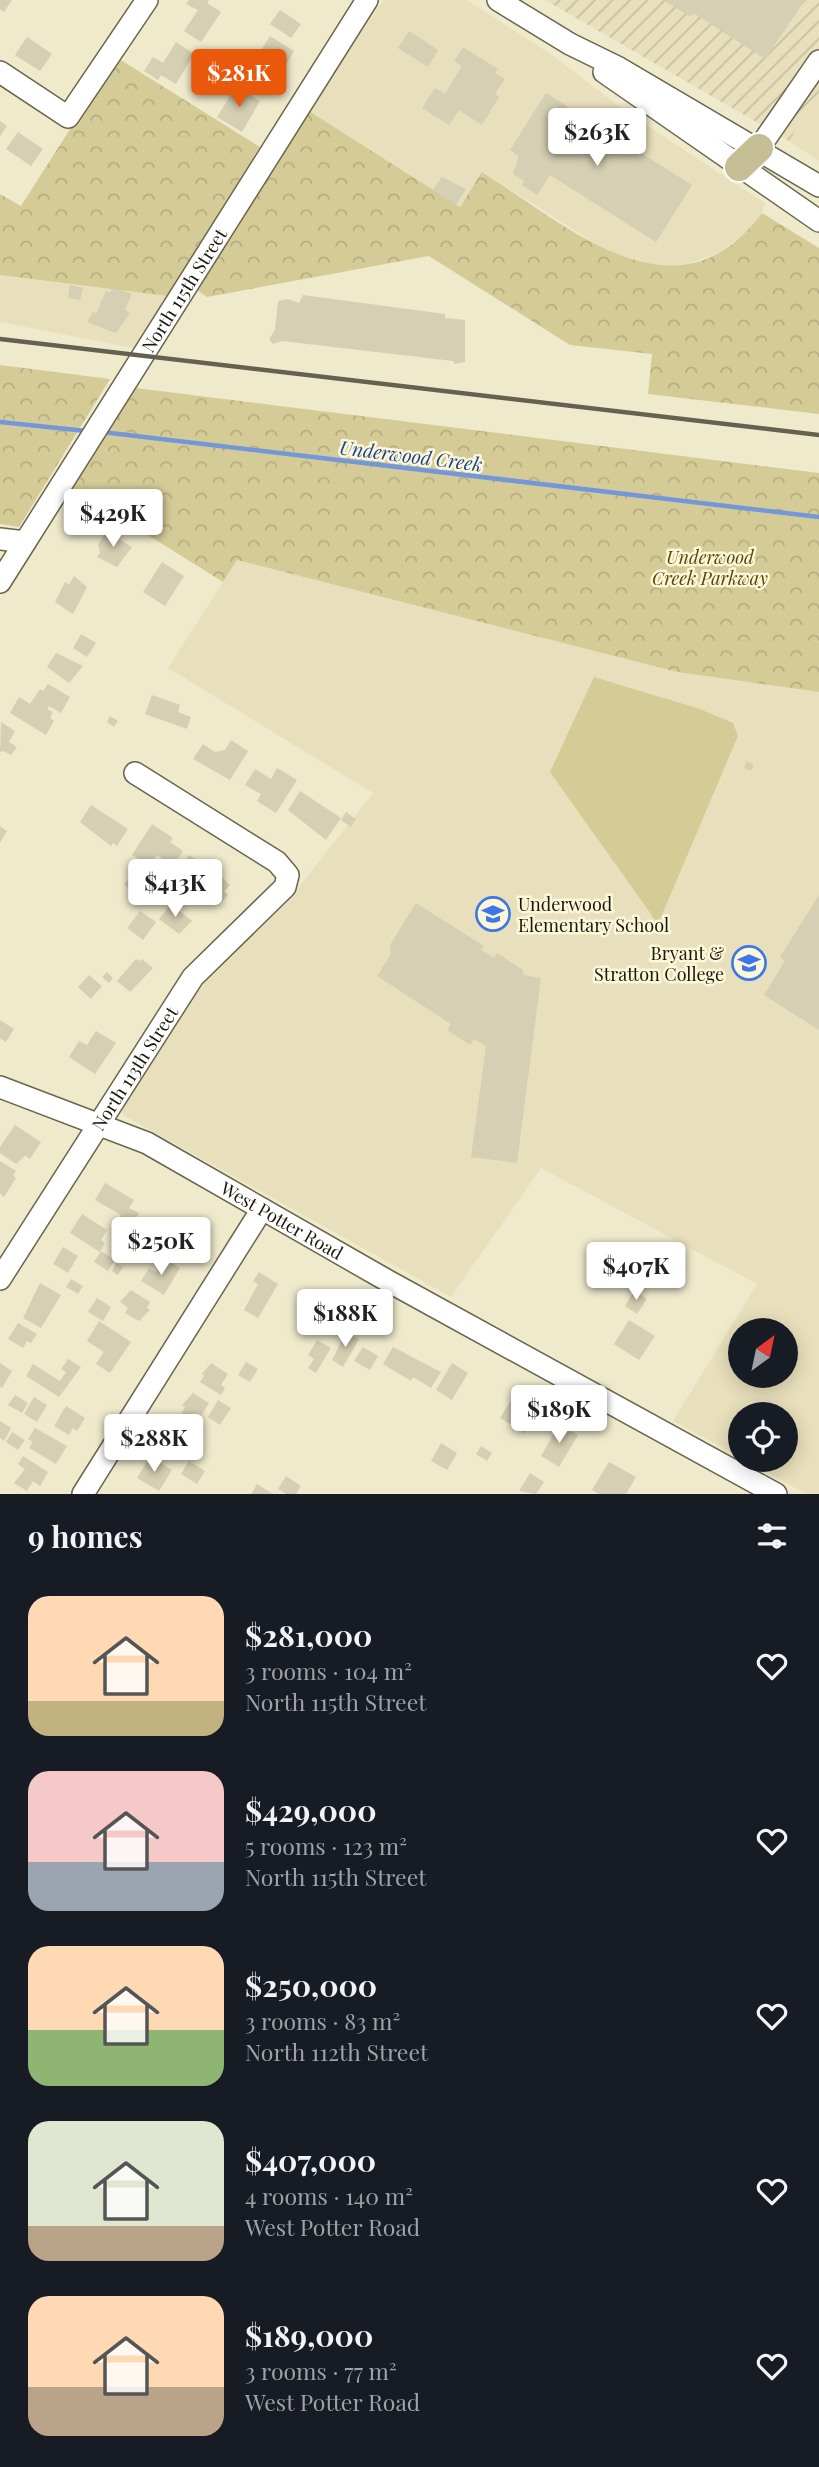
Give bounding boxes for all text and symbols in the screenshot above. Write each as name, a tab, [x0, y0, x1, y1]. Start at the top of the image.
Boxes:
pin: $281K	[190, 50, 288, 109]
text: $281K	[207, 56, 271, 87]
pin: $263K	[548, 108, 646, 168]
text: $263K	[564, 115, 630, 146]
street label: North 115th Street	[136, 223, 232, 357]
water label: Underwood Creek	[338, 433, 484, 477]
pin: $429K	[64, 490, 162, 549]
text: $429K	[80, 496, 146, 527]
park label: Underwood Creek Parkway	[652, 545, 768, 590]
pin: $413K	[126, 860, 224, 919]
text: $413K	[144, 866, 206, 897]
place label: Underwood Elementary School	[518, 892, 669, 937]
school or university icon: Underwood Elementary School	[474, 895, 512, 933]
place label: Bryant & Stratton College	[594, 941, 724, 986]
school or university icon: Bryant & Stratton College	[730, 944, 768, 982]
street label: North 113th Street	[86, 1001, 183, 1135]
street label: West Potter Road	[216, 1175, 348, 1265]
pin: $250K	[112, 1218, 210, 1277]
text: $250K	[127, 1224, 195, 1255]
pin: $407K	[587, 1242, 685, 1302]
text: $407K	[602, 1249, 670, 1280]
pin: $188K	[296, 1290, 394, 1349]
text: $188K	[313, 1296, 377, 1327]
north arrow	[728, 1318, 798, 1388]
map controls	[728, 1318, 798, 1472]
pin: $189K	[510, 1386, 608, 1445]
text: $189K	[527, 1392, 591, 1423]
button: locate	[728, 1402, 798, 1472]
pin: $288K	[105, 1414, 203, 1474]
text: $288K	[120, 1421, 188, 1452]
text: 9 homes	[28, 1516, 143, 1556]
icon: filters	[753, 1517, 791, 1555]
text: $281,000	[245, 1615, 372, 1655]
icon: home	[84, 1624, 168, 1708]
icon: heart	[753, 1647, 791, 1685]
text: 3 rooms · 104 m²	[245, 1655, 412, 1686]
text: North 115th Street	[245, 1686, 427, 1717]
text: $429,000	[245, 1790, 377, 1830]
icon: home	[84, 1799, 168, 1883]
icon: heart	[753, 1822, 791, 1860]
text: 5 rooms · 123 m²	[245, 1830, 407, 1861]
text: North 115th Street	[245, 1861, 427, 1892]
text: $250,000	[245, 1965, 377, 2005]
icon: home	[84, 1974, 168, 2058]
icon: heart	[753, 1997, 791, 2035]
text: 3 rooms · 83 m²	[245, 2005, 400, 2036]
text: North 112th Street	[245, 2036, 428, 2067]
text: $407,000	[245, 2140, 376, 2180]
icon: home	[84, 2149, 168, 2233]
icon: heart	[753, 2172, 791, 2210]
text: 4 rooms · 140 m²	[245, 2180, 413, 2211]
text: West Potter Road	[245, 2211, 420, 2242]
text: $189,000	[245, 2315, 373, 2355]
icon: home	[84, 2324, 168, 2408]
icon: heart	[753, 2347, 791, 2385]
text: 3 rooms · 77 m²	[245, 2355, 397, 2386]
text: West Potter Road	[245, 2386, 420, 2417]

